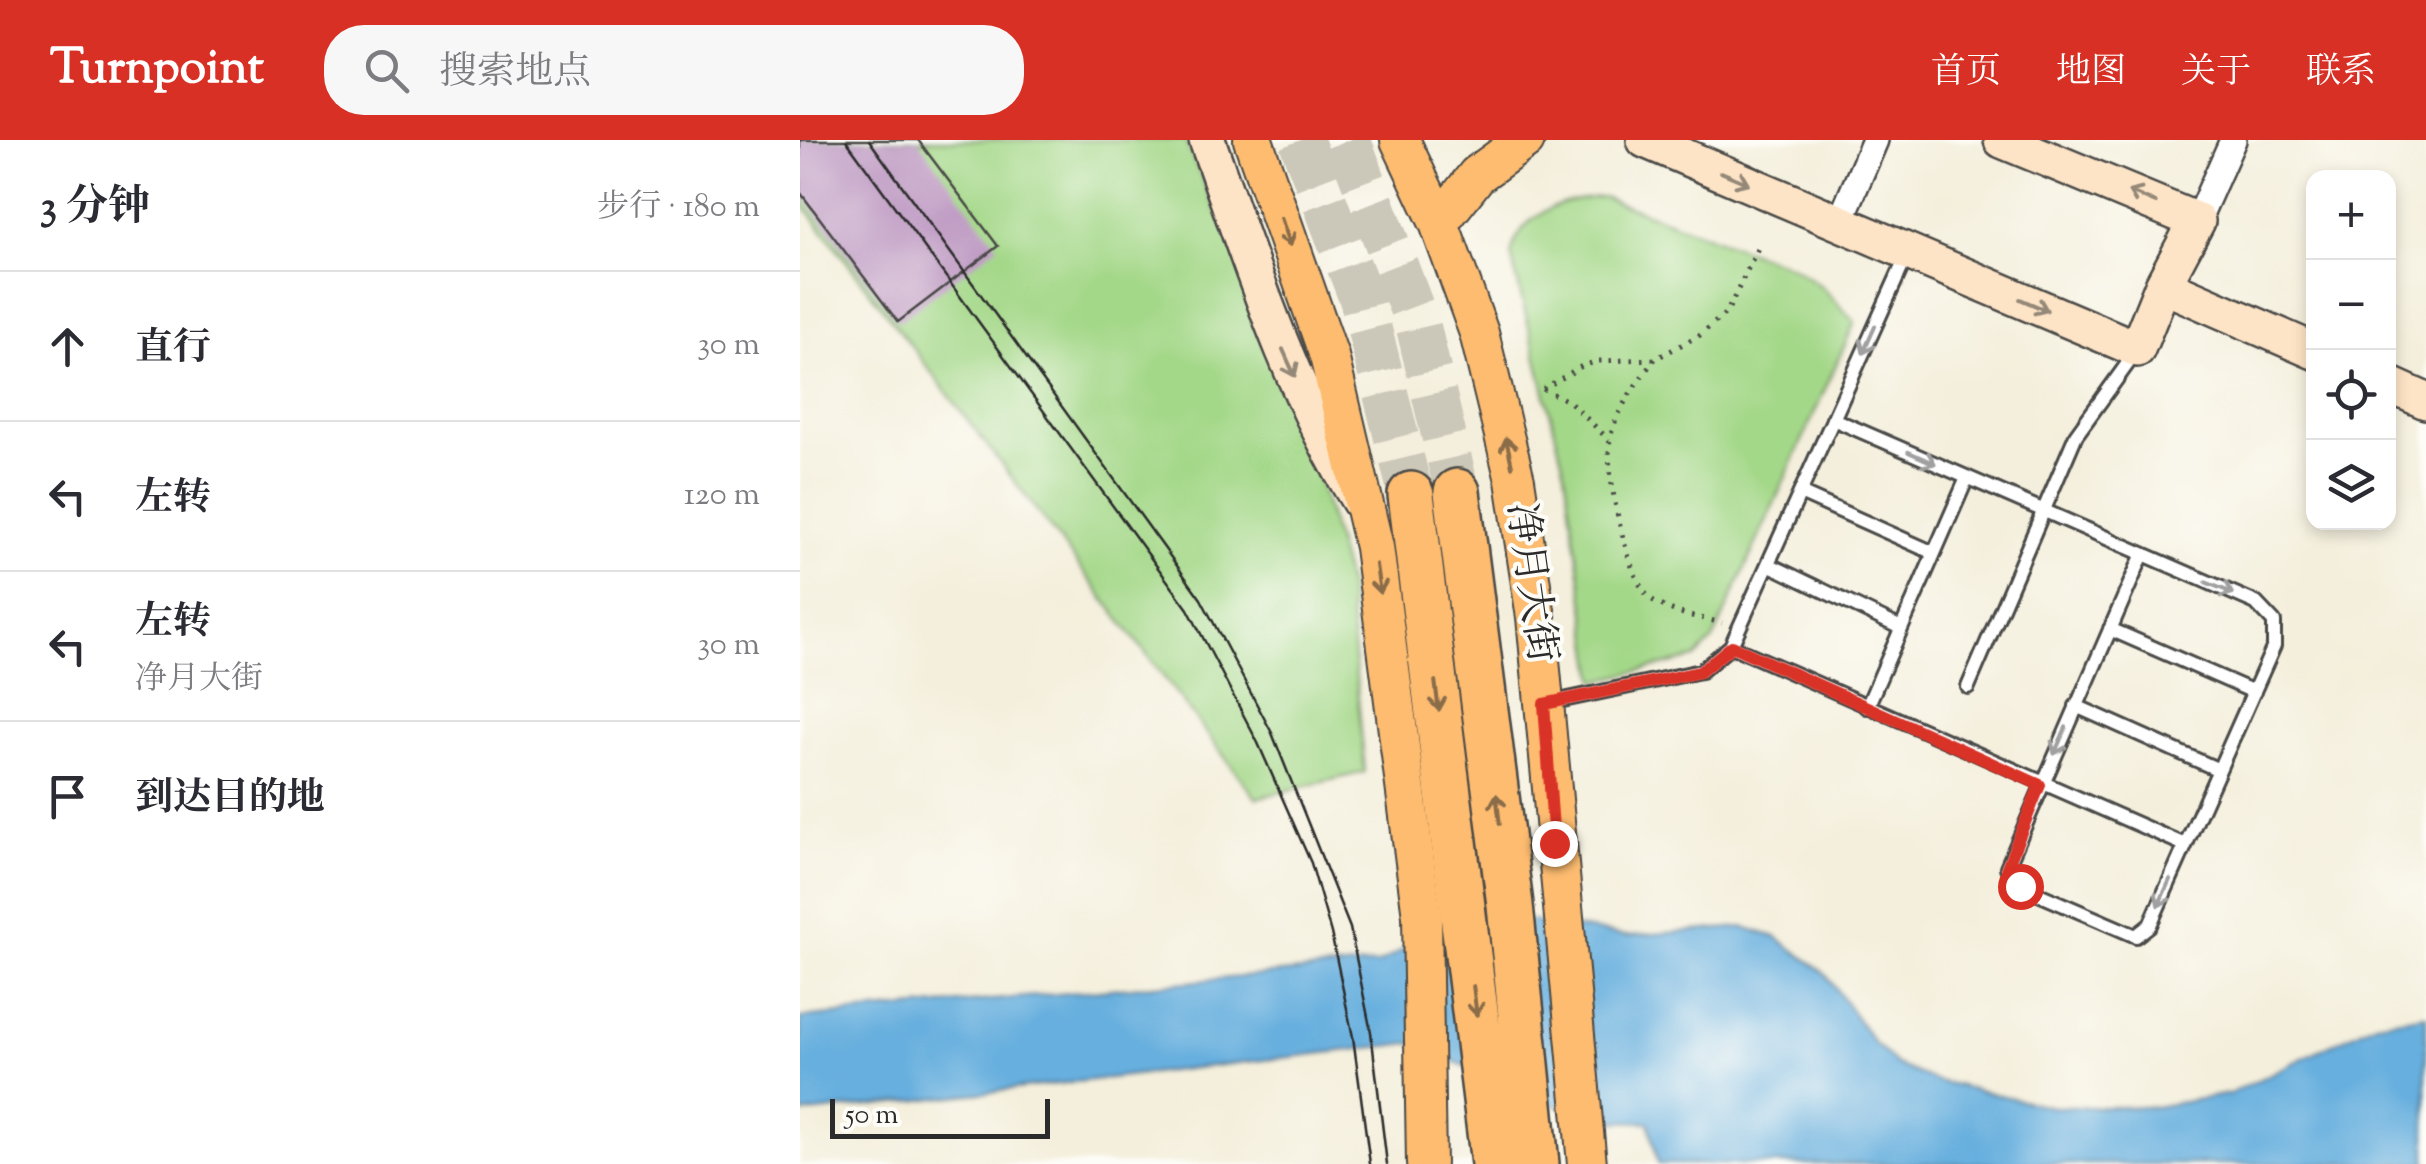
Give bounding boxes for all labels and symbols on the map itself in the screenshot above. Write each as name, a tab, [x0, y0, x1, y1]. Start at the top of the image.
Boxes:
one-way arrow	[1719, 170, 1750, 188]
one-way arrow	[2127, 187, 2158, 205]
one-way arrow	[1279, 215, 1297, 247]
one-way arrow	[2018, 297, 2049, 315]
one-way arrow	[1858, 324, 1877, 354]
one-way arrow	[1281, 347, 1299, 378]
one-way arrow	[1498, 437, 1517, 469]
one-way arrow	[1906, 450, 1937, 468]
street label: 净月大街	[1490, 500, 1568, 666]
one-way arrow	[1370, 562, 1388, 594]
one-way arrow	[2204, 580, 2235, 598]
one-way arrow	[1428, 679, 1446, 712]
one-way arrow	[2050, 725, 2068, 756]
one-way arrow	[1488, 793, 1506, 825]
route end	[1532, 821, 1578, 867]
route start	[1998, 864, 2044, 910]
one-way arrow	[2154, 877, 2172, 908]
one-way arrow	[1466, 984, 1484, 1016]
scale bar	[830, 1094, 1050, 1138]

